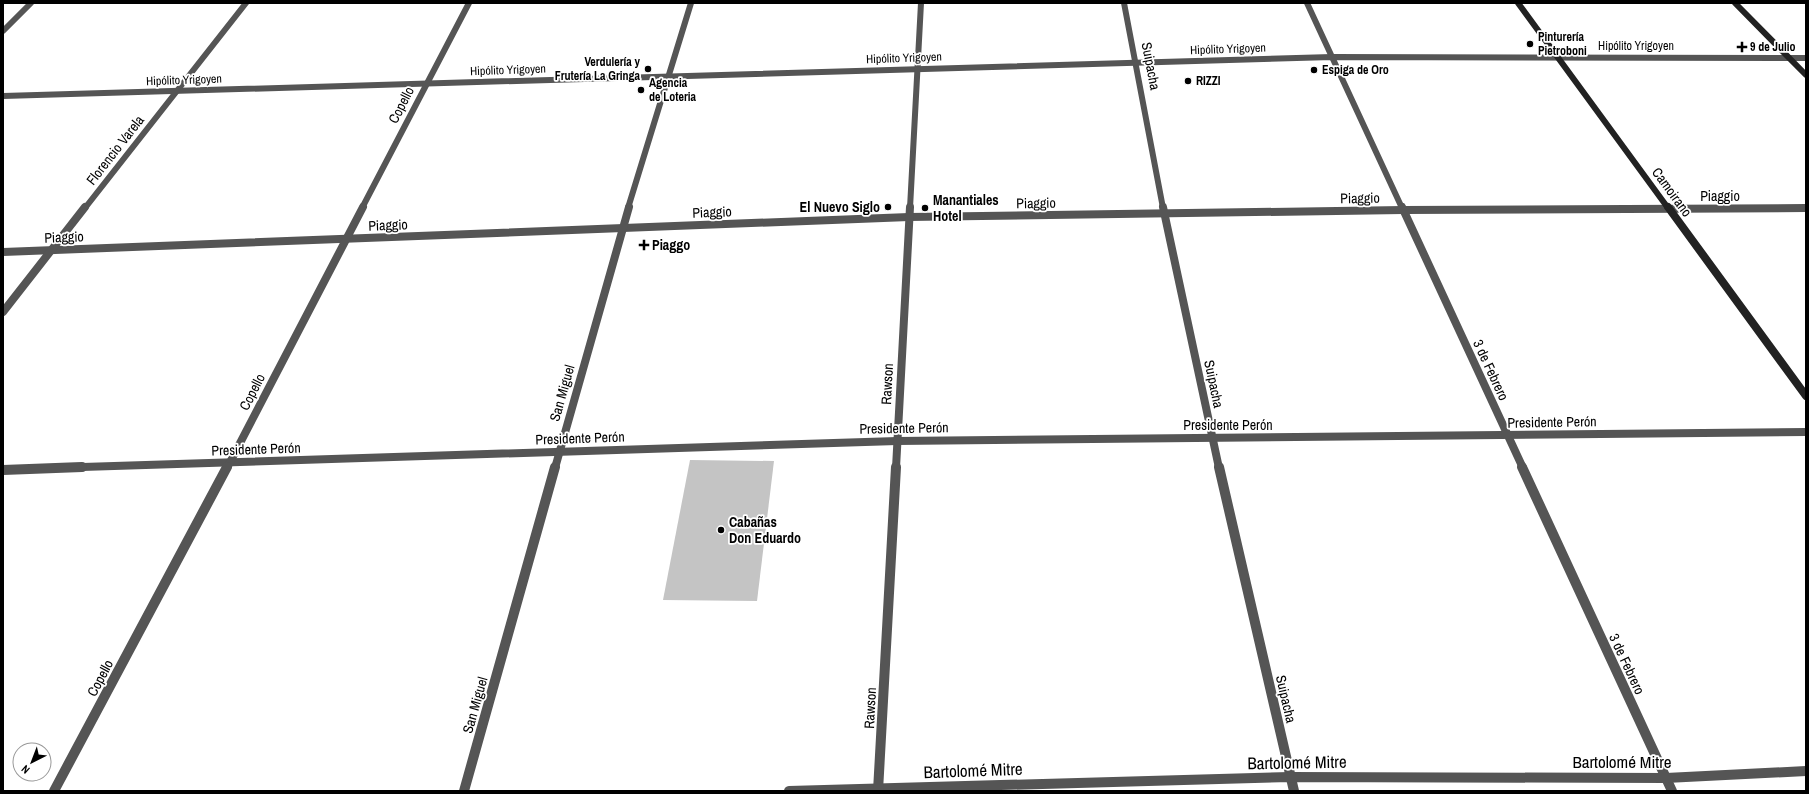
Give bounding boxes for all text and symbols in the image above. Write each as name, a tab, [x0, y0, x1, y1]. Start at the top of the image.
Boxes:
place label: Pinturería Pietroboni	[1538, 29, 1587, 59]
street label: Hipólito Yrigoyen	[1598, 38, 1674, 54]
marker: Pinturería Pietroboni	[1525, 39, 1535, 49]
place label: 9 de Julio	[1750, 39, 1795, 55]
street label: Suipacha	[1138, 40, 1165, 92]
street label: Hipólito Yrigoyen	[1190, 40, 1266, 58]
marker: 9 de Julio	[1737, 42, 1747, 52]
street label: Hipólito Yrigoyen	[866, 49, 942, 67]
place label: Verdulería y Frutería La Gringa	[555, 54, 641, 84]
street label: Hipólito Yrigoyen	[470, 61, 546, 79]
place label: Espiga de Oro	[1322, 62, 1389, 78]
marker: Verdulería y Frutería La Gringa	[643, 64, 653, 74]
marker: Espiga de Oro	[1309, 65, 1319, 75]
street label: Hipólito Yrigoyen	[146, 71, 222, 89]
place label: RIZZI	[1196, 73, 1221, 89]
place label: Agencia de Loteria	[649, 75, 697, 105]
marker: RIZZI	[1183, 76, 1193, 86]
street label: Copello	[384, 84, 418, 126]
marker: Agencia de Loteria	[636, 85, 646, 95]
street label: Florencio Varela	[82, 111, 148, 188]
street label: Camoirano	[1648, 164, 1696, 220]
street label: Piaggio	[1700, 187, 1740, 205]
street label: Piaggio	[1340, 189, 1380, 207]
place label: Manantiales Hotel	[933, 191, 999, 225]
street label: Piaggio	[1016, 194, 1056, 212]
place label: El Nuevo Siglo	[800, 198, 880, 216]
street label: Piaggio	[692, 202, 732, 222]
marker: El Nuevo Siglo	[883, 202, 893, 212]
marker: Manantiales Hotel	[920, 203, 930, 213]
street label: Piaggio	[368, 215, 408, 235]
street label: Piaggio	[44, 227, 84, 247]
place label: Piaggo	[652, 236, 690, 254]
marker: Piaggo	[639, 240, 649, 250]
street label: 3 de Febrero	[1469, 337, 1513, 403]
street label: Suipacha	[1200, 358, 1228, 410]
street label: San Miguel	[545, 363, 579, 423]
street label: Rawson	[877, 363, 897, 405]
street label: Copello	[235, 371, 269, 413]
street label: Presidente Perón	[1507, 412, 1597, 432]
street label: Presidente Perón	[1183, 416, 1273, 434]
street label: Presidente Perón	[859, 418, 949, 438]
street label: Presidente Perón	[535, 427, 625, 449]
street label: Presidente Perón	[211, 438, 301, 460]
place label: Cabañas Don Eduardo	[729, 513, 801, 547]
marker: Cabañas Don Eduardo	[716, 525, 726, 535]
street label: 3 de Febrero	[1605, 631, 1649, 697]
street label: Copello	[83, 657, 117, 699]
street label: Suipacha	[1272, 673, 1300, 725]
street label: San Miguel	[458, 675, 492, 735]
street label: Rawson	[860, 687, 880, 729]
north arrow	[12, 742, 52, 782]
street label: Bartolomé Mitre	[1247, 750, 1347, 774]
street label: Bartolomé Mitre	[1572, 750, 1672, 773]
street label: Bartolomé Mitre	[923, 757, 1023, 783]
text: N	[18, 762, 32, 777]

